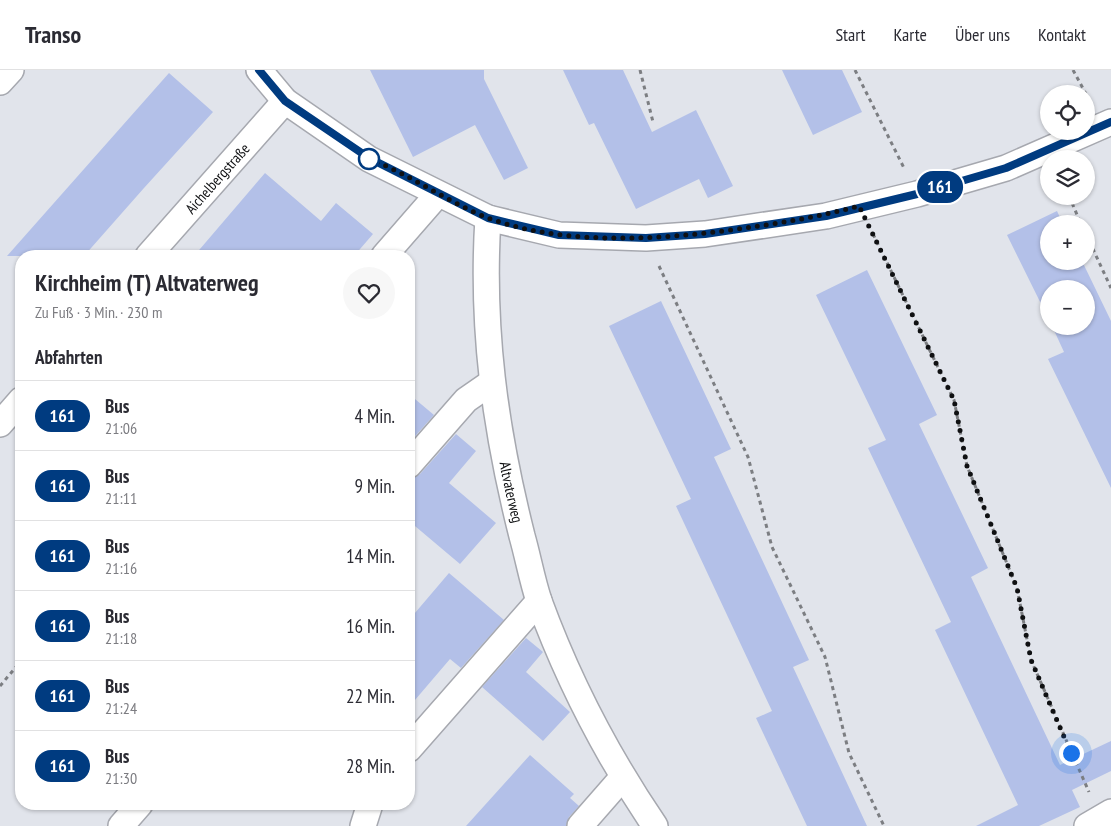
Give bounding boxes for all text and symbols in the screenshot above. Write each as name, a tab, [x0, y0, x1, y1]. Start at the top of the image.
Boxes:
text: Transo	[25, 19, 81, 50]
text: Start	[835, 23, 866, 46]
text: Karte	[894, 23, 927, 46]
text: Über uns	[955, 23, 1010, 46]
text: Kontakt	[1038, 23, 1086, 46]
map controls	[1040, 85, 1095, 335]
button: locate	[1040, 85, 1095, 140]
street label: Aichelbergstraße	[181, 139, 253, 217]
unlabelled marker	[358, 148, 380, 170]
button: layers	[1040, 150, 1095, 205]
line badge: 161	[911, 171, 969, 203]
text: 161	[927, 175, 953, 198]
button: +	[1040, 215, 1095, 270]
text: Kirchheim (T) Altvaterweg	[35, 267, 259, 298]
button: heart	[343, 267, 395, 319]
button: −	[1040, 280, 1095, 335]
text: Zu Fuß · 3 Min. · 230 m	[35, 302, 162, 322]
text: Abfahrten	[35, 345, 102, 369]
text: Bus	[105, 394, 129, 418]
text: 161	[50, 404, 75, 427]
text: 4 Min.	[354, 404, 395, 428]
text: 21:06	[105, 418, 137, 438]
street label: Altvaterweg	[496, 460, 528, 524]
text: Bus	[105, 464, 129, 488]
text: 161	[50, 474, 75, 497]
text: 9 Min.	[354, 474, 395, 498]
text: 21:11	[105, 488, 137, 508]
text: Bus	[105, 534, 129, 558]
text: 161	[50, 544, 75, 567]
text: 14 Min.	[346, 544, 395, 568]
text: 21:16	[105, 558, 137, 578]
text: Bus	[105, 604, 129, 628]
text: 161	[50, 614, 75, 637]
text: 16 Min.	[346, 614, 395, 638]
text: 21:18	[105, 628, 137, 648]
text: Bus	[105, 674, 129, 698]
text: 161	[50, 684, 75, 707]
text: 22 Min.	[346, 684, 395, 708]
text: 21:24	[105, 698, 137, 718]
your location	[1059, 741, 1084, 766]
text: Bus	[105, 744, 129, 768]
text: 161	[50, 754, 75, 777]
text: 28 Min.	[346, 754, 395, 778]
text: 21:30	[105, 768, 137, 788]

